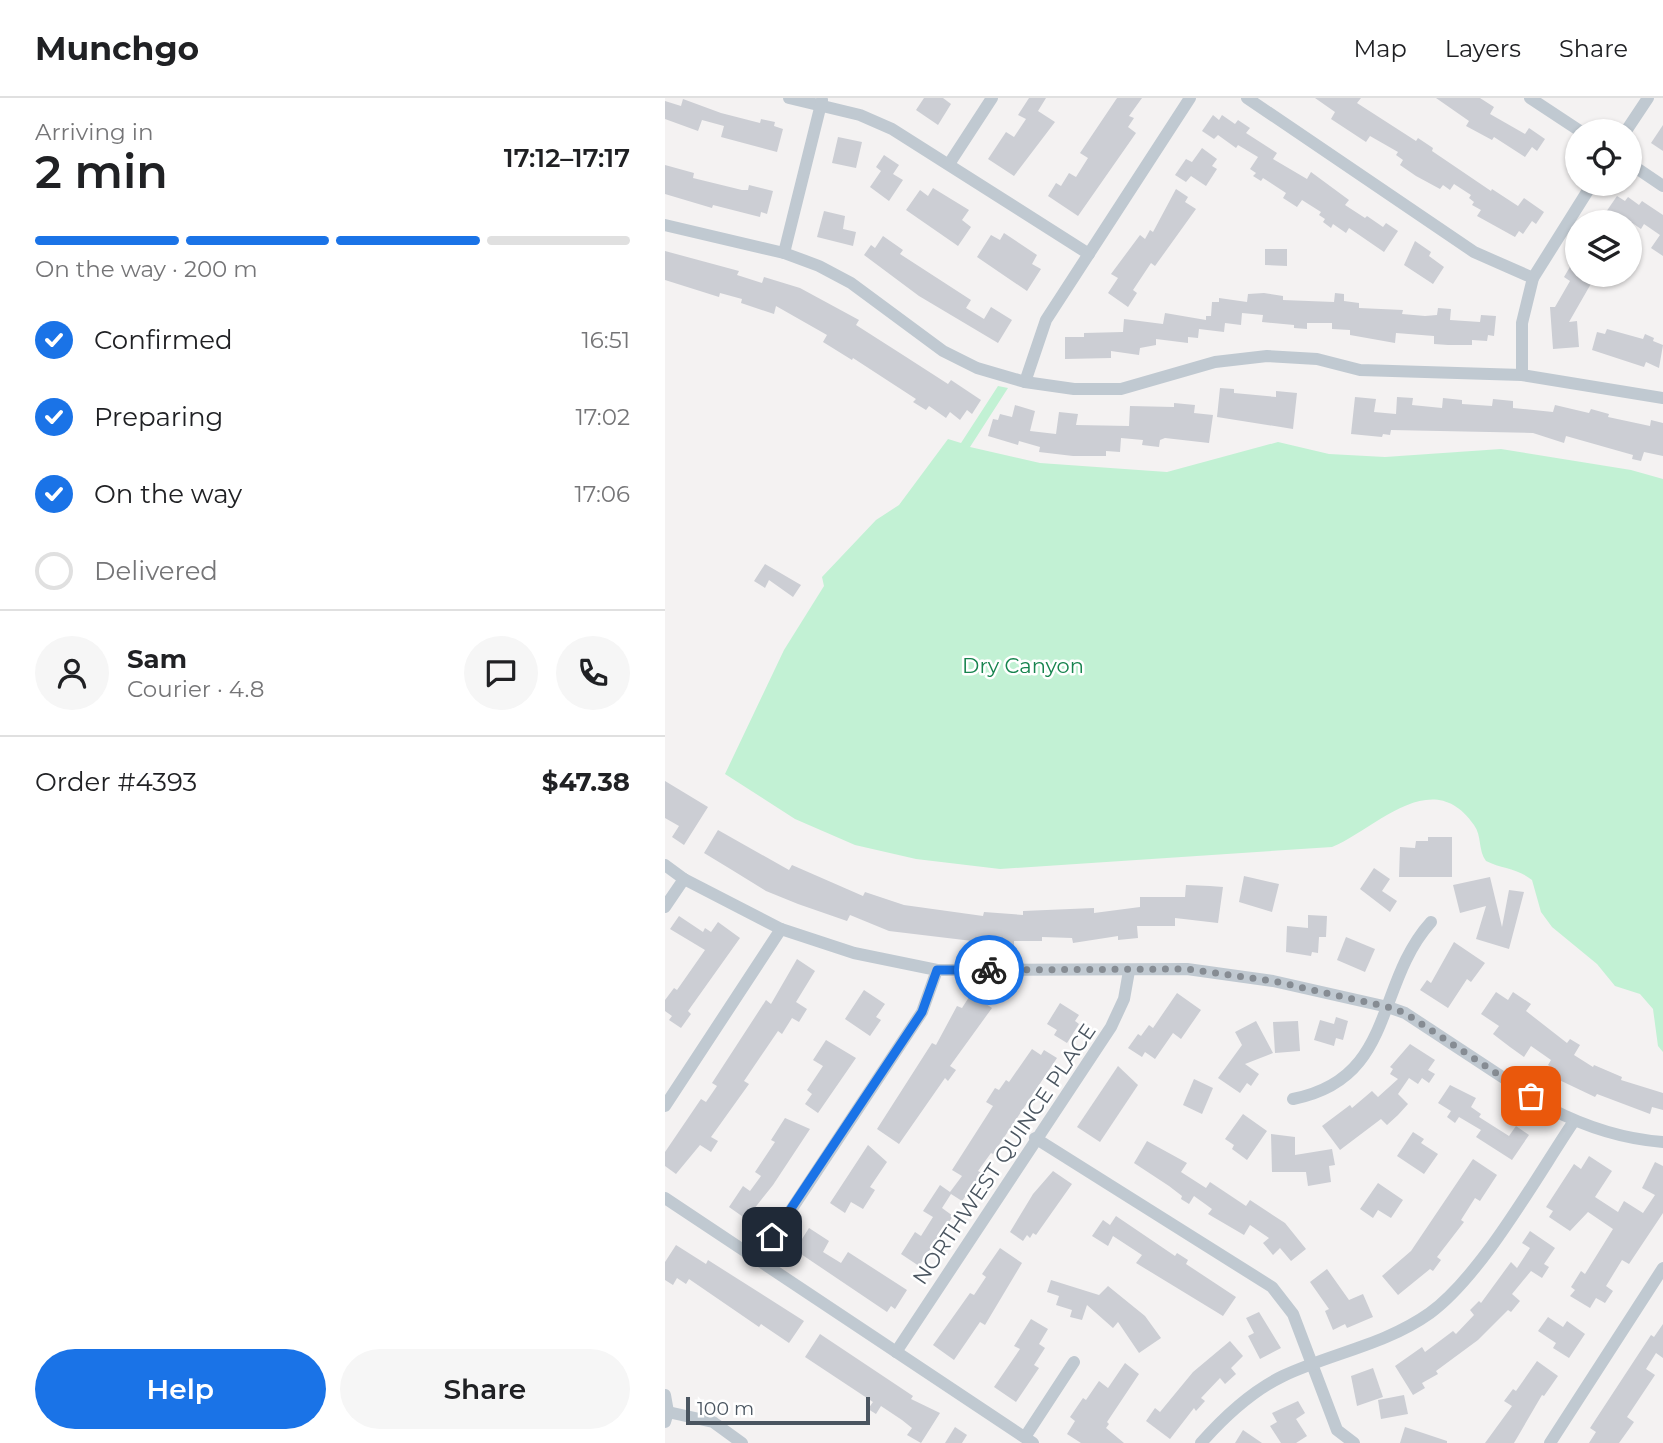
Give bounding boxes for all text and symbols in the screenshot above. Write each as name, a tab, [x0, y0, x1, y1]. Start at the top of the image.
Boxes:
text: Munchgo	[35, 28, 199, 68]
text: Map	[1353, 34, 1407, 63]
text: Layers	[1445, 34, 1521, 63]
text: Share	[1559, 34, 1628, 63]
text: Arriving in	[35, 118, 154, 146]
map controls	[1565, 119, 1642, 287]
button: locate	[1565, 119, 1642, 196]
text: 17:12–17:17	[504, 142, 630, 174]
text: 2 min	[35, 143, 168, 200]
button: layers	[1565, 210, 1642, 287]
text: On the way · 200 m	[35, 255, 258, 283]
icon: check	[35, 321, 73, 359]
text: Confirmed	[94, 324, 233, 356]
text: 16:51	[581, 326, 630, 354]
icon: check	[35, 398, 73, 436]
text: Preparing	[94, 401, 223, 433]
text: 17:02	[575, 403, 630, 431]
icon: check	[35, 475, 73, 513]
text: On the way	[94, 478, 242, 510]
text: 17:06	[575, 480, 630, 508]
text: Delivered	[94, 555, 218, 587]
button: person	[35, 636, 109, 710]
button: chat	[464, 636, 538, 710]
button: phone	[556, 636, 630, 710]
text: Sam	[127, 643, 187, 675]
park label: Dry Canyon	[962, 653, 1084, 678]
text: Courier · 4.8	[127, 675, 264, 703]
text: Order #4393	[35, 766, 197, 798]
text: $47.38	[542, 766, 630, 798]
courier	[954, 935, 1024, 1005]
icon: bike	[970, 951, 1008, 989]
street label: NORTHWEST QUINCE PLACE	[907, 1019, 1101, 1289]
pin	[1501, 1066, 1561, 1126]
icon: bag	[1512, 1077, 1550, 1115]
pin	[742, 1207, 802, 1267]
icon: home	[753, 1218, 791, 1256]
button: Help	[35, 1349, 326, 1429]
button: Share	[340, 1349, 630, 1429]
scale bar	[686, 1394, 870, 1426]
text: 100 m	[697, 1397, 754, 1420]

